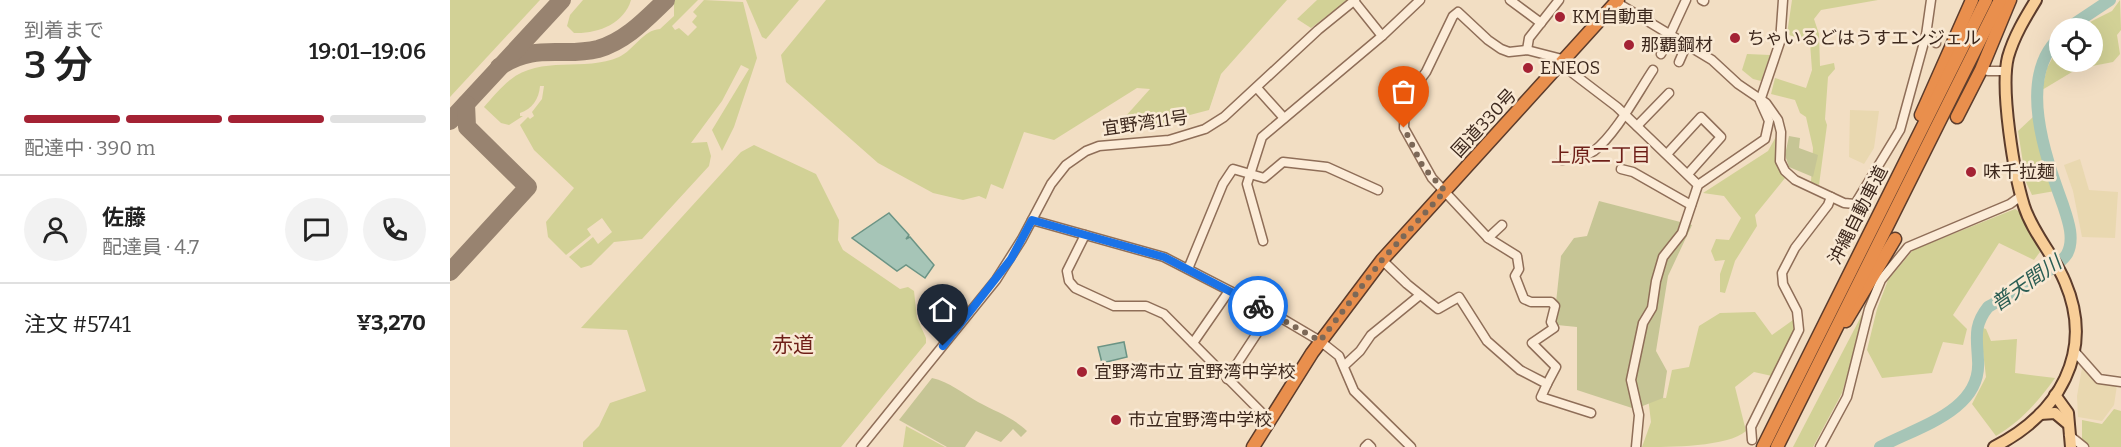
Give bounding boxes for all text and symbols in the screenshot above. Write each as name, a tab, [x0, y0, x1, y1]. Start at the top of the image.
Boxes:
place label: KM自動車	[1572, 6, 1654, 28]
marker: KM自動車	[1553, 10, 1567, 24]
text: 到着まで	[24, 18, 104, 42]
map controls	[2049, 18, 2103, 72]
button: locate	[2049, 18, 2103, 72]
place label: ちゃいるどはうすエンジェル	[1747, 27, 1981, 49]
marker: ちゃいるどはうすエンジェル	[1728, 31, 1742, 45]
place label: 那覇鋼材	[1641, 34, 1713, 56]
text: 19:01–19:06	[309, 38, 426, 65]
marker: 那覇鋼材	[1622, 38, 1636, 52]
text: 3 分	[24, 42, 93, 88]
place label: ENEOS	[1540, 57, 1600, 79]
marker: ENEOS	[1521, 61, 1535, 75]
pin	[1378, 66, 1429, 128]
icon: bag	[1387, 75, 1420, 108]
street label: 国道330号	[1447, 84, 1521, 162]
street label: 宜野湾11号	[1101, 106, 1189, 140]
text: 配達中 · 390 m	[24, 136, 155, 160]
district label: 上原二丁目	[1551, 143, 1651, 167]
place label: 味千拉麺	[1983, 161, 2055, 183]
street label: 沖縄自動車道	[1824, 162, 1892, 268]
marker: 味千拉麺	[1964, 165, 1978, 179]
button: person	[24, 198, 87, 261]
button: chat	[285, 198, 348, 261]
button: phone	[363, 198, 426, 261]
text: 佐藤	[102, 204, 146, 231]
text: 配達員 · 4.7	[102, 235, 199, 259]
water label: 普天間川	[1986, 249, 2067, 316]
courier	[1228, 276, 1288, 336]
pin	[917, 284, 968, 346]
icon: bike	[1242, 290, 1275, 323]
icon: home	[926, 293, 959, 326]
text: ¥3,270	[356, 309, 426, 336]
text: 注文 #5741	[24, 311, 131, 338]
district label: 赤道	[772, 332, 814, 358]
place label: 宜野湾市立 宜野湾中学校	[1094, 361, 1296, 383]
marker: 宜野湾市立 宜野湾中学校	[1075, 365, 1089, 379]
place label: 市立宜野湾中学校	[1128, 409, 1272, 431]
marker: 市立宜野湾中学校	[1109, 413, 1123, 427]

